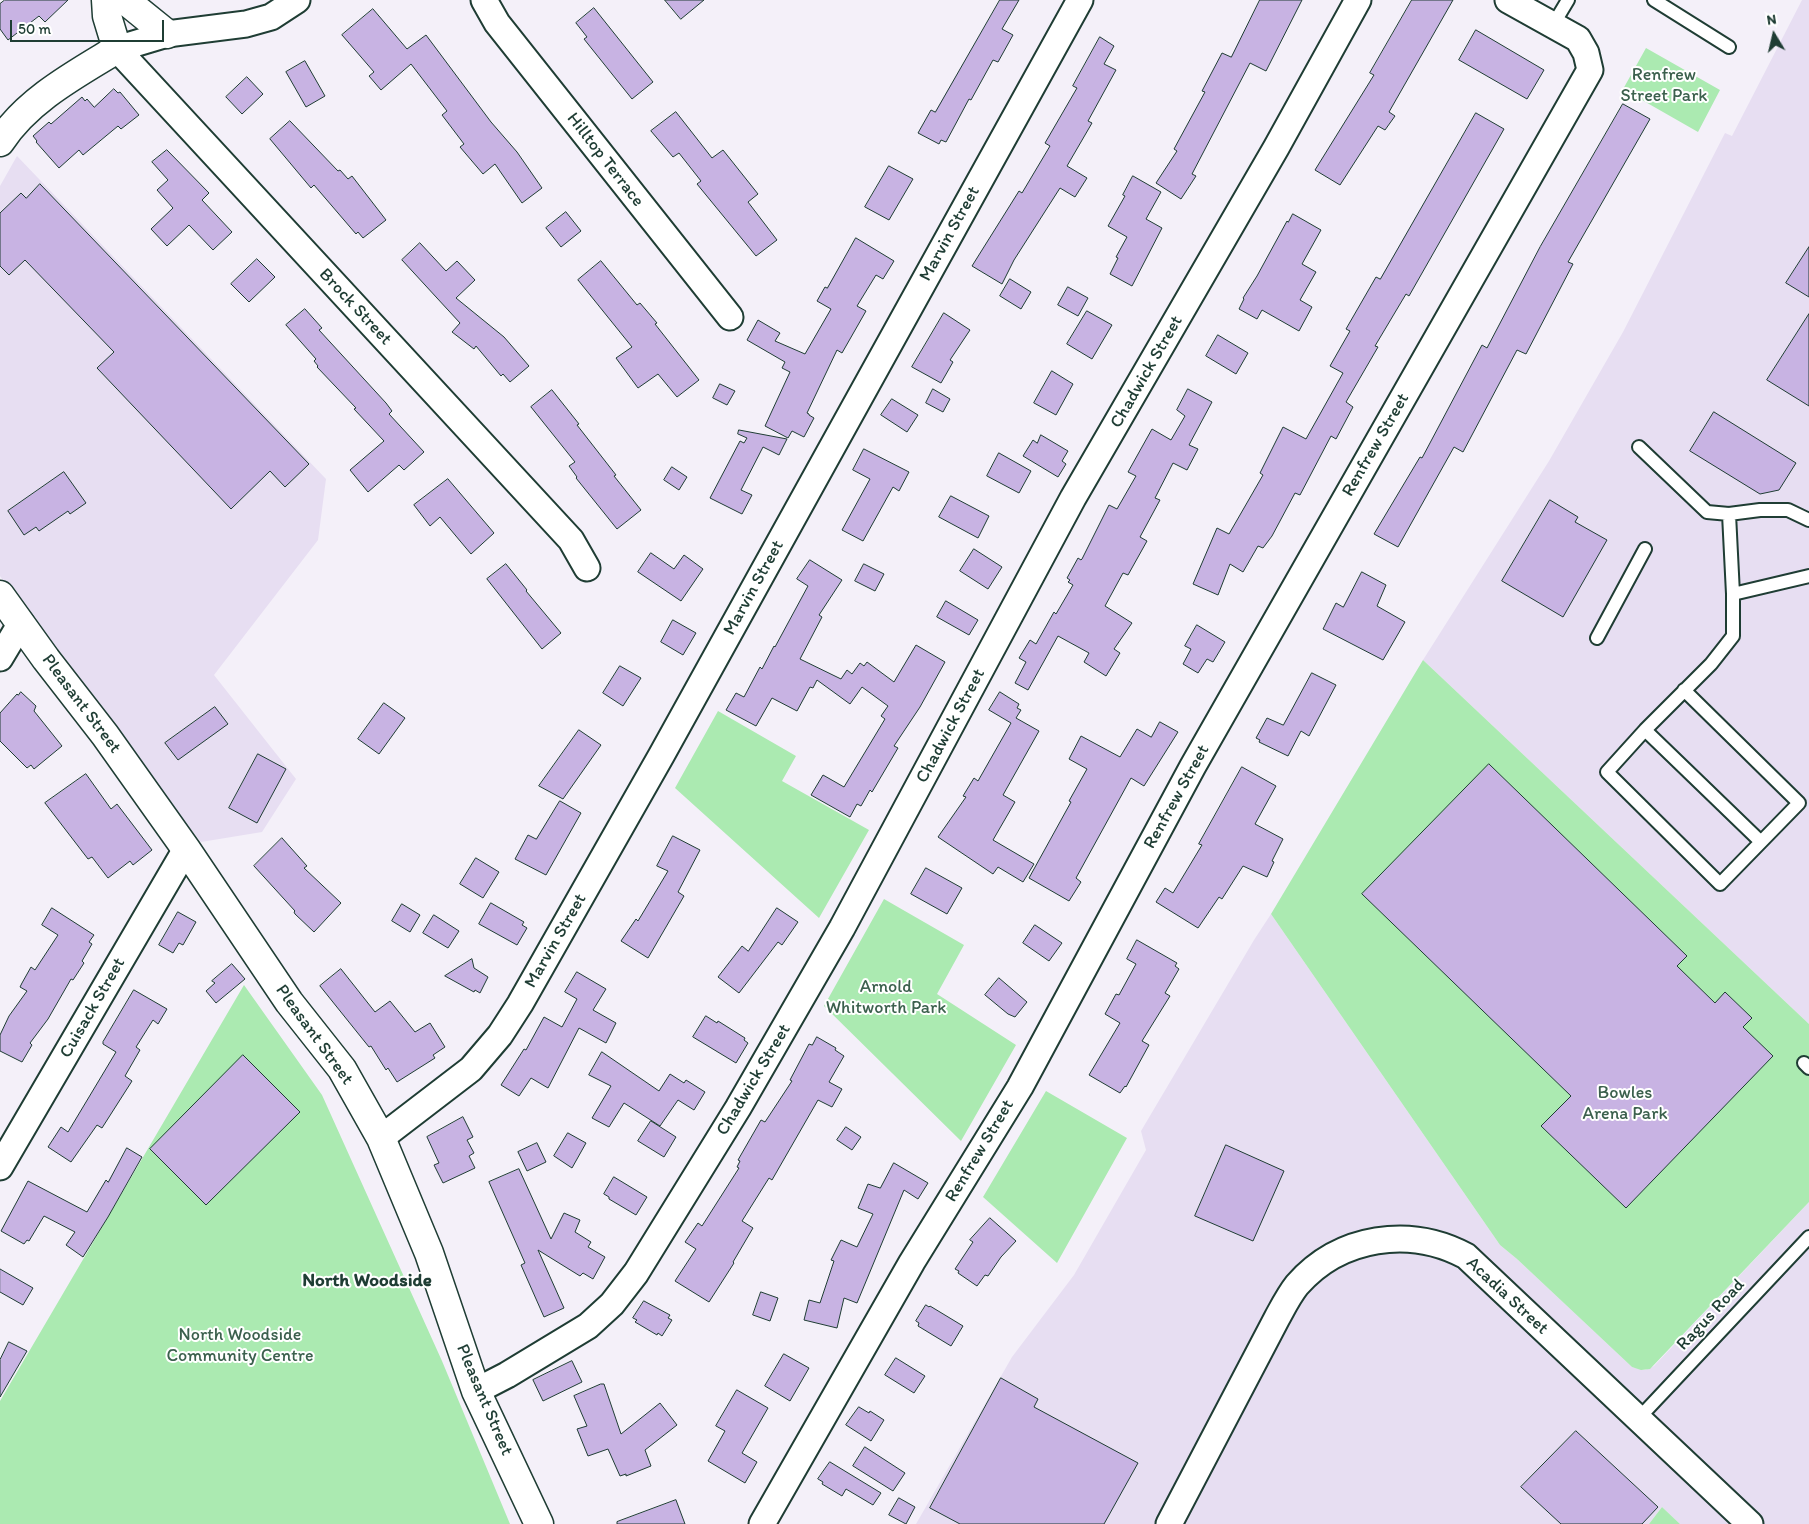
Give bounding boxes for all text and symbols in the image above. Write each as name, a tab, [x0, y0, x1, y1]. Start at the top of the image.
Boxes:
scale bar	[12, 10, 166, 42]
north arrow	[1749, 10, 1799, 60]
text: N	[1766, 11, 1778, 29]
text: 50 m	[18, 20, 51, 38]
park label: Renfrew Street Park	[1620, 64, 1708, 106]
street label: Hilltop Terrace	[562, 109, 648, 211]
street label: Marvin Street	[915, 183, 985, 285]
street label: Brock Street	[314, 264, 396, 350]
street label: Chadwick Street	[1106, 312, 1188, 432]
street label: Renfrew Street	[1338, 389, 1414, 501]
street label: Marvin Street	[719, 537, 789, 639]
street label: Pleasant Street	[37, 650, 125, 758]
street label: Chadwick Street	[912, 665, 990, 787]
street label: Renfrew Street	[1139, 741, 1215, 853]
street label: Marvin Street	[520, 890, 592, 992]
street label: Cuisack Street	[56, 954, 130, 1062]
park label: Arnold Whitworth Park	[826, 976, 946, 1019]
street label: Pleasant Street	[270, 981, 358, 1089]
street label: Chadwick Street	[712, 1020, 796, 1140]
park label: Bowles Arena Park	[1582, 1082, 1668, 1124]
street label: Renfrew Street	[941, 1096, 1019, 1206]
street label: Acadia Street	[1461, 1252, 1553, 1340]
district label: North Woodside	[302, 1270, 432, 1292]
street label: Ragus Road	[1672, 1275, 1750, 1355]
park label: North Woodside Community Centre	[166, 1324, 314, 1366]
street label: Pleasant Street	[451, 1341, 517, 1459]

